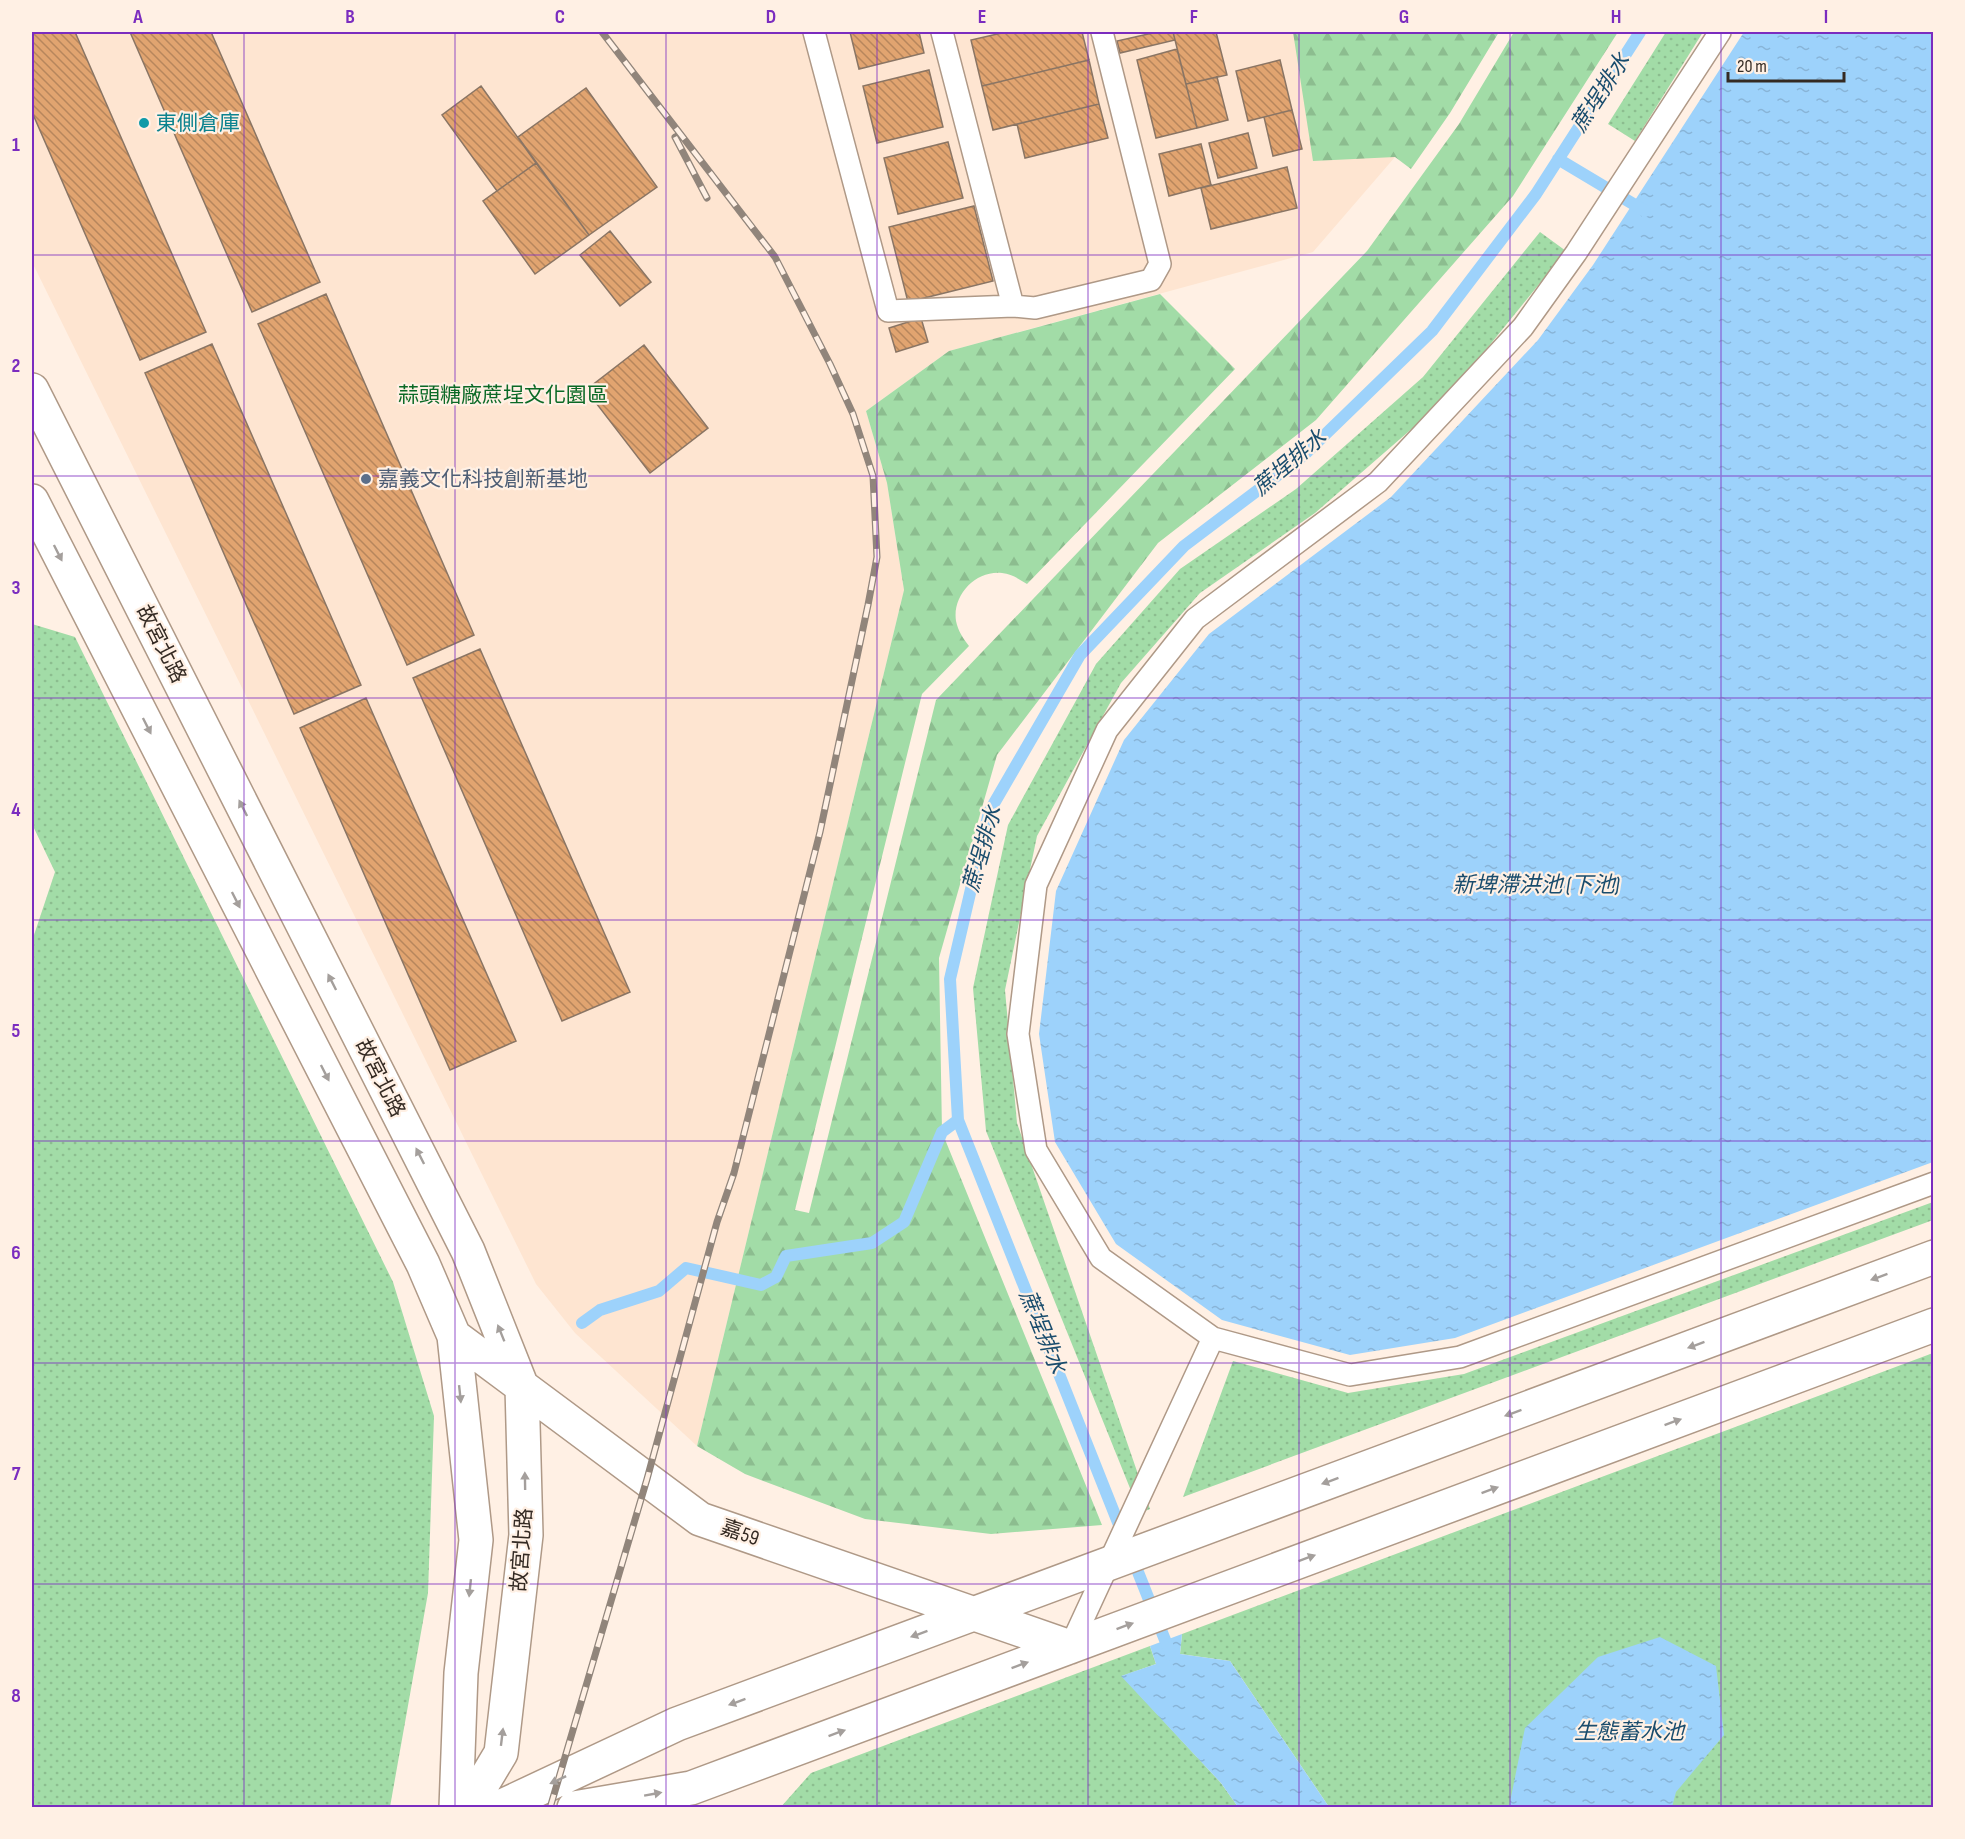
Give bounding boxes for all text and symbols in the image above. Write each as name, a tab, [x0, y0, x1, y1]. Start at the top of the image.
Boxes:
text: A	[132, 5, 143, 29]
text: B	[345, 5, 355, 29]
text: C	[555, 5, 565, 29]
text: D	[766, 5, 776, 29]
text: E	[978, 5, 986, 29]
text: F	[1190, 5, 1198, 29]
text: G	[1399, 5, 1409, 29]
text: H	[1611, 5, 1621, 29]
text: I	[1824, 5, 1828, 29]
scale bar	[1728, 45, 1844, 83]
water label: 蔗埕排水	[1566, 48, 1637, 137]
text: 20 m	[1737, 56, 1767, 77]
place label: 東側倉庫	[156, 111, 240, 136]
marker: 東側倉庫	[137, 116, 151, 130]
text: 1	[12, 133, 20, 157]
text: 2	[12, 354, 20, 378]
park label: 蒜頭糖廠蔗埕文化園區	[398, 383, 608, 408]
water label: 蔗埕排水	[1248, 424, 1333, 502]
place label: 嘉義文化科技創新基地	[378, 467, 588, 492]
marker: 嘉義文化科技創新基地	[359, 472, 373, 486]
one-way arrow	[53, 545, 63, 562]
text: 3	[12, 576, 21, 600]
street label: 故宮北路	[131, 601, 191, 687]
one-way arrow	[142, 718, 152, 735]
text: 4	[11, 798, 21, 822]
one-way arrow	[239, 799, 249, 817]
water label: 蔗埕排水	[958, 802, 1008, 895]
water label: 新埤滯洪池 (下池)	[1453, 872, 1620, 899]
one-way arrow	[231, 892, 241, 909]
one-way arrow	[327, 973, 337, 991]
text: 5	[12, 1019, 21, 1043]
street label: 故宮北路	[350, 1035, 410, 1121]
one-way arrow	[320, 1065, 330, 1082]
one-way arrow	[415, 1147, 424, 1164]
text: 6	[11, 1241, 21, 1265]
one-way arrow	[1870, 1273, 1888, 1283]
water label: 蔗埕排水	[1013, 1286, 1071, 1379]
one-way arrow	[496, 1324, 505, 1342]
one-way arrow	[1687, 1341, 1705, 1351]
one-way arrow	[455, 1385, 465, 1404]
one-way arrow	[1504, 1409, 1522, 1419]
one-way arrow	[1664, 1417, 1682, 1427]
text: 7	[12, 1462, 21, 1486]
one-way arrow	[520, 1471, 529, 1490]
one-way arrow	[1321, 1477, 1339, 1487]
one-way arrow	[1481, 1485, 1499, 1495]
street label: 故宮北路	[507, 1507, 537, 1593]
street label: 嘉59	[718, 1515, 762, 1551]
one-way arrow	[1299, 1553, 1317, 1563]
one-way arrow	[465, 1579, 475, 1598]
one-way arrow	[1116, 1621, 1134, 1631]
one-way arrow	[910, 1629, 928, 1639]
one-way arrow	[1011, 1660, 1029, 1670]
text: 8	[11, 1684, 21, 1708]
one-way arrow	[728, 1697, 746, 1707]
water label: 生態蓄水池	[1574, 1719, 1686, 1746]
one-way arrow	[498, 1728, 507, 1747]
one-way arrow	[828, 1728, 846, 1738]
one-way arrow	[549, 1775, 567, 1785]
one-way arrow	[643, 1790, 662, 1799]

